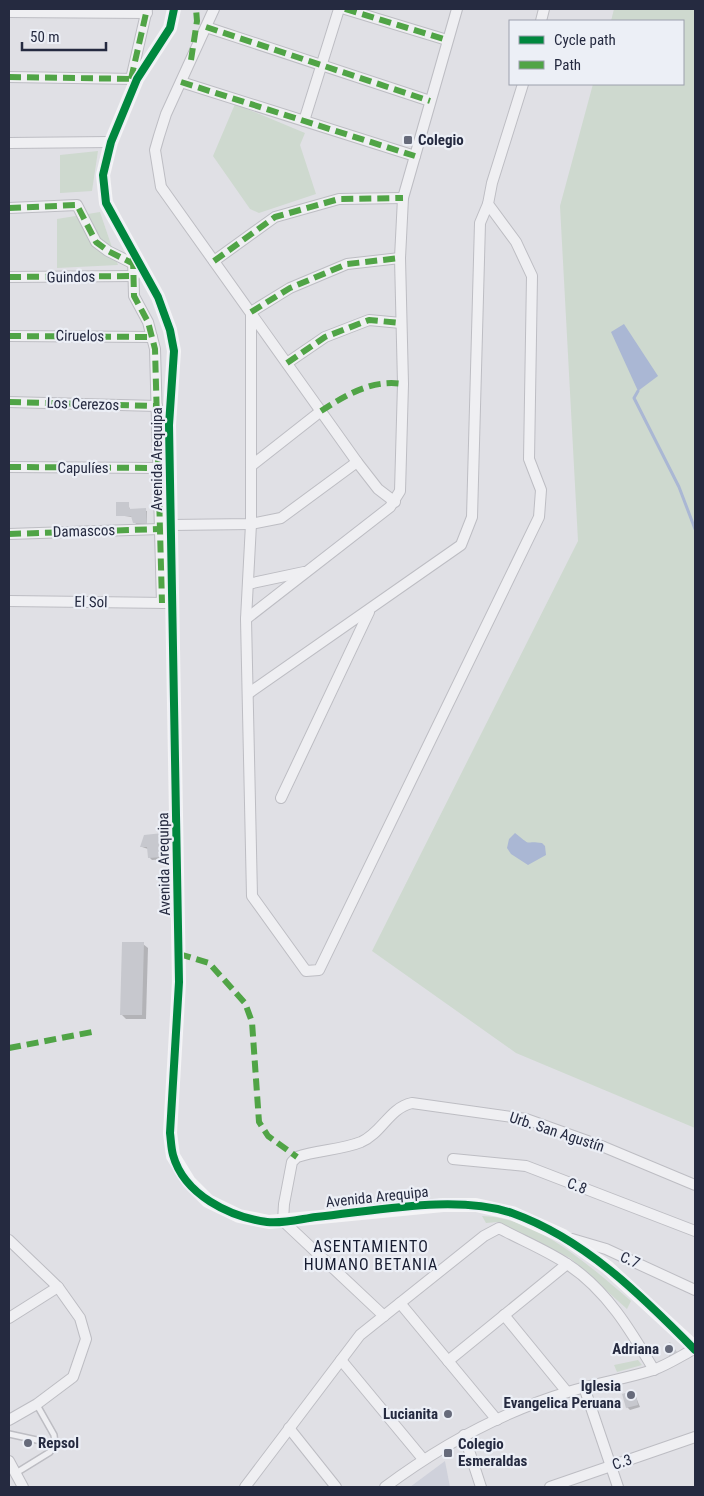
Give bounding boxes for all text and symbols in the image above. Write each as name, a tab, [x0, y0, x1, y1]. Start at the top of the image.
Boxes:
scale bar	[22, 20, 106, 52]
legend	[509, 20, 684, 85]
text: 50 m	[30, 28, 60, 46]
text: Cycle path	[554, 31, 616, 49]
text: Path	[554, 56, 581, 74]
place label: Colegio	[418, 131, 464, 149]
marker: Colegio	[402, 134, 414, 146]
street label: Guindos	[47, 268, 96, 286]
street label: Ciruelos	[56, 327, 105, 345]
street label: Los Cerezos	[46, 394, 120, 414]
street label: Avenida Arequipa	[148, 407, 166, 511]
street label: Capulíes	[57, 459, 109, 477]
street label: Damascos	[53, 521, 116, 541]
street label: El Sol	[74, 593, 108, 611]
street label: Avenida Arequipa	[154, 812, 174, 916]
street label: Urb. San Agustín	[507, 1108, 607, 1156]
street label: C.8	[564, 1174, 590, 1198]
street label: Avenida Arequipa	[325, 1183, 429, 1211]
district label: ASENTAMIENTO HUMANO BETANIA	[304, 1237, 438, 1274]
street label: C.7	[617, 1248, 643, 1272]
place label: Adriana	[612, 1340, 659, 1358]
marker: Adriana	[663, 1343, 675, 1355]
place label: Iglesia Evangelica Peruana	[504, 1377, 621, 1412]
marker: Iglesia Evangelica Peruana	[625, 1389, 637, 1401]
place label: Lucianita	[383, 1405, 438, 1423]
marker: Lucianita	[442, 1408, 454, 1420]
place label: Repsol	[38, 1434, 79, 1452]
place label: Colegio Esmeraldas	[458, 1435, 528, 1470]
marker: Repsol	[22, 1437, 34, 1449]
marker: Colegio Esmeraldas	[442, 1447, 454, 1459]
street label: C.3	[610, 1450, 634, 1474]

